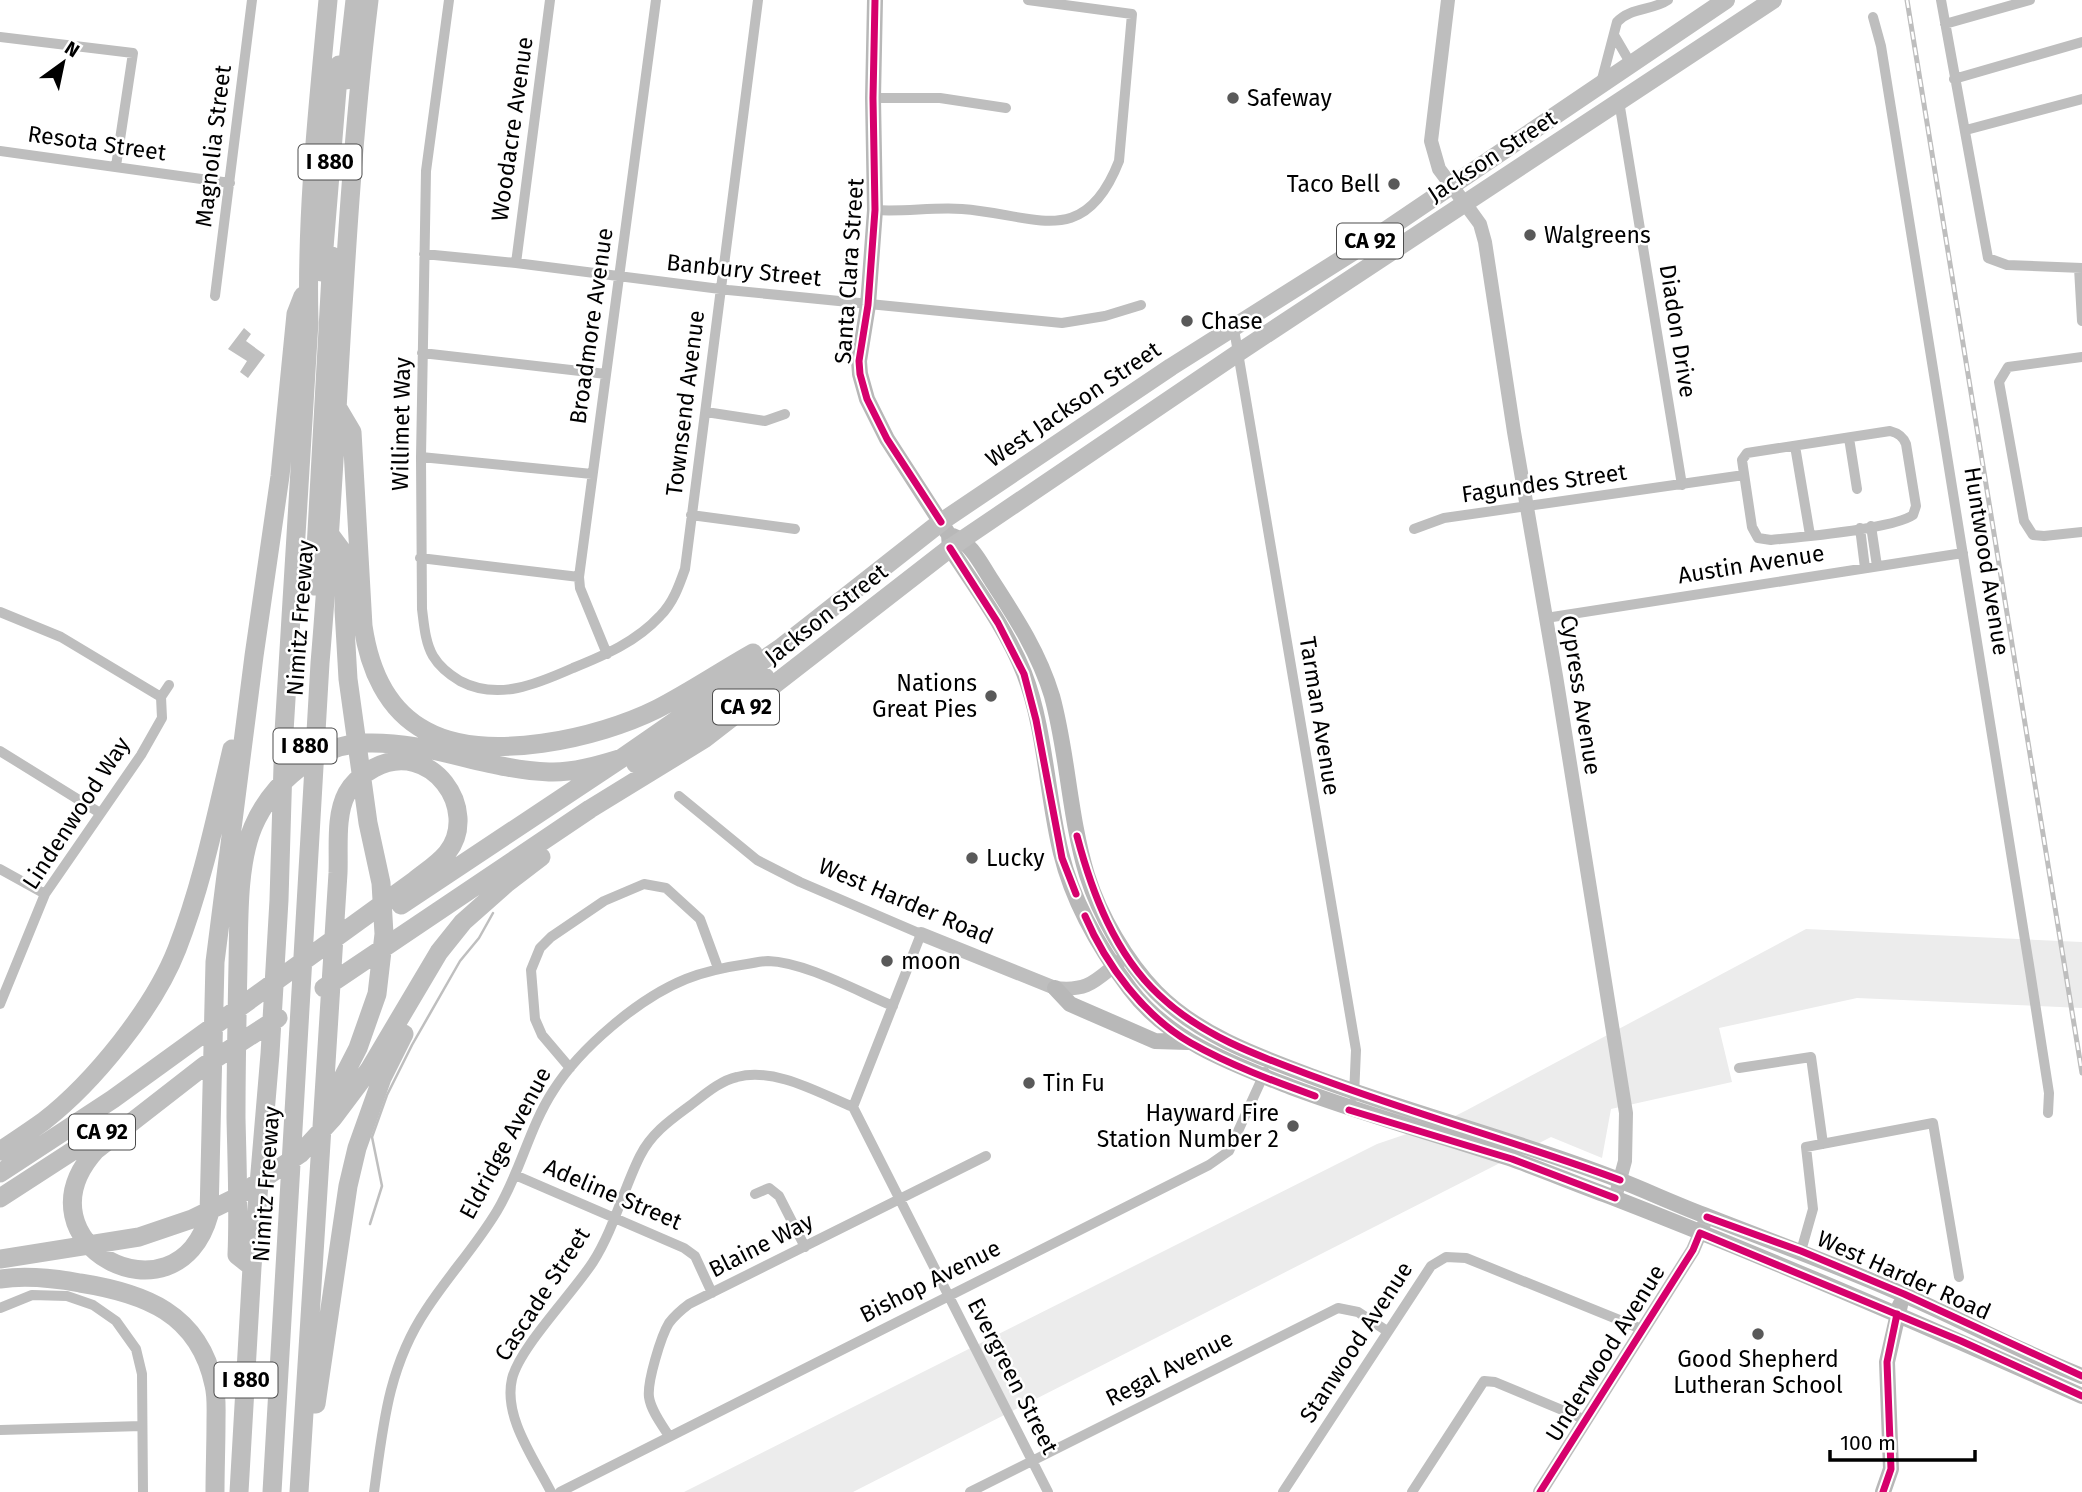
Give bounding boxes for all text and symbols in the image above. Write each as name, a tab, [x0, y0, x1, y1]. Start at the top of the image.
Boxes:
north arrow	[28, 28, 98, 98]
street label: Woodacre Avenue	[485, 35, 539, 223]
text: N	[60, 36, 84, 62]
street label: Magnolia Street	[189, 63, 237, 229]
place label: Safeway	[1247, 84, 1332, 112]
marker: Safeway	[1225, 90, 1241, 106]
street label: Jackson Street	[1422, 103, 1562, 208]
street label: Resota Street	[26, 119, 169, 167]
road number: I 880	[298, 144, 362, 180]
place label: Taco Bell	[1287, 170, 1380, 198]
street label: Santa Clara Street	[829, 176, 870, 365]
marker: Taco Bell	[1386, 176, 1402, 192]
place label: Walgreens	[1544, 221, 1651, 249]
road number: CA 92	[1337, 224, 1403, 258]
street label: Broadmore Avenue	[563, 226, 619, 426]
marker: Walgreens	[1522, 227, 1538, 243]
street label: Banbury Street	[665, 248, 824, 292]
street label: Diadon Drive	[1654, 262, 1702, 400]
place label: Chase	[1201, 307, 1263, 335]
street label: Townsend Avenue	[660, 309, 710, 497]
marker: Chase	[1179, 313, 1195, 329]
street label: West Jackson Street	[980, 335, 1166, 473]
street label: Willimet Way	[386, 356, 416, 491]
street label: Fagundes Street	[1460, 457, 1629, 508]
street label: Huntwood Avenue	[1958, 465, 2016, 657]
street label: Nimitz Freeway	[281, 538, 319, 697]
street label: Austin Avenue	[1676, 539, 1826, 589]
street label: Jackson Street	[759, 557, 894, 671]
street label: Cypress Avenue	[1555, 613, 1607, 777]
street label: Tarman Avenue	[1294, 635, 1346, 797]
place label: Nations Great Pies	[872, 669, 977, 723]
marker: Nations Great Pies	[983, 688, 999, 704]
road number: CA 92	[713, 690, 779, 724]
road number: I 880	[274, 728, 336, 764]
street label: Lindenwood Way	[16, 731, 136, 895]
place label: Lucky	[986, 844, 1045, 872]
marker: Lucky	[964, 850, 980, 866]
street label: West Harder Road	[814, 852, 998, 950]
place label: moon	[901, 947, 961, 975]
marker: moon	[879, 953, 895, 969]
street label: Eldridge Avenue	[453, 1062, 557, 1224]
place label: Tin Fu	[1043, 1069, 1105, 1097]
marker: Tin Fu	[1021, 1075, 1037, 1091]
place label: Hayward Fire Station Number 2	[1097, 1099, 1279, 1153]
street label: Nimitz Freeway	[247, 1104, 285, 1263]
road number: CA 92	[69, 1114, 135, 1150]
marker: Hayward Fire Station Number 2	[1285, 1118, 1301, 1134]
street label: Adeline Street	[540, 1152, 687, 1236]
street label: Blaine Way	[704, 1206, 819, 1283]
street label: Cascade Street	[488, 1221, 596, 1366]
street label: West Harder Road	[1813, 1224, 1995, 1326]
street label: Bishop Avenue	[855, 1234, 1005, 1328]
street label: Stanwood Avenue	[1294, 1256, 1418, 1428]
street label: Underwood Avenue	[1539, 1259, 1671, 1447]
street label: Evergreen Street	[962, 1293, 1065, 1459]
street label: Regal Avenue	[1101, 1324, 1237, 1412]
marker: Good Shepherd Lutheran School	[1750, 1326, 1766, 1342]
place label: Good Shepherd Lutheran School	[1673, 1345, 1843, 1399]
road number: I 880	[215, 1362, 278, 1398]
scale bar	[1830, 1418, 1975, 1462]
text: 100 m	[1840, 1430, 1896, 1456]

